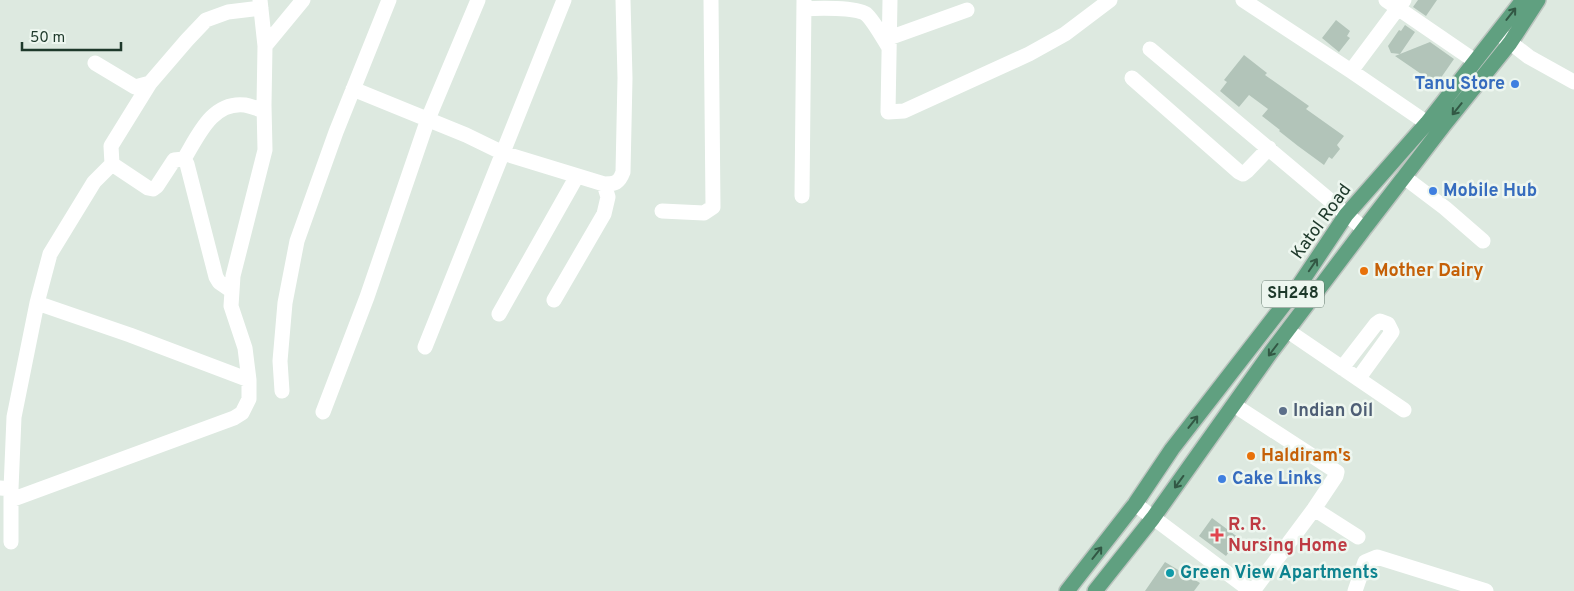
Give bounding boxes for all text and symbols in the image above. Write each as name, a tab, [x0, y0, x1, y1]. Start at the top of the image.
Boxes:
one-way arrow	[1506, 8, 1517, 21]
scale bar	[22, 20, 121, 52]
text: 50 m	[30, 29, 65, 48]
place label: Tanu Store	[1414, 73, 1505, 96]
marker: Tanu Store	[1509, 78, 1521, 90]
one-way arrow	[1452, 102, 1463, 115]
street label: Katol Road	[1287, 180, 1357, 264]
place label: Mobile Hub	[1443, 180, 1537, 203]
marker: Mobile Hub	[1427, 185, 1439, 197]
one-way arrow	[1308, 258, 1318, 272]
place label: Mother Dairy	[1374, 260, 1484, 283]
marker: Mother Dairy	[1358, 265, 1370, 277]
road number: SH248	[1262, 280, 1324, 308]
one-way arrow	[1268, 343, 1279, 356]
place label: Indian Oil	[1293, 400, 1373, 423]
marker: Indian Oil	[1277, 405, 1289, 417]
one-way arrow	[1188, 416, 1199, 429]
place label: Haldiram's	[1261, 445, 1351, 468]
marker: Haldiram's	[1245, 450, 1257, 462]
place label: Cake Links	[1232, 468, 1322, 491]
marker: Cake Links	[1216, 473, 1228, 485]
one-way arrow	[1174, 475, 1184, 489]
place label: R. R. Nursing Home	[1228, 514, 1347, 558]
marker: R. R. Nursing Home	[1210, 528, 1224, 542]
one-way arrow	[1091, 547, 1102, 560]
place label: Green View Apartments	[1180, 562, 1378, 585]
marker: Green View Apartments	[1164, 567, 1176, 579]

